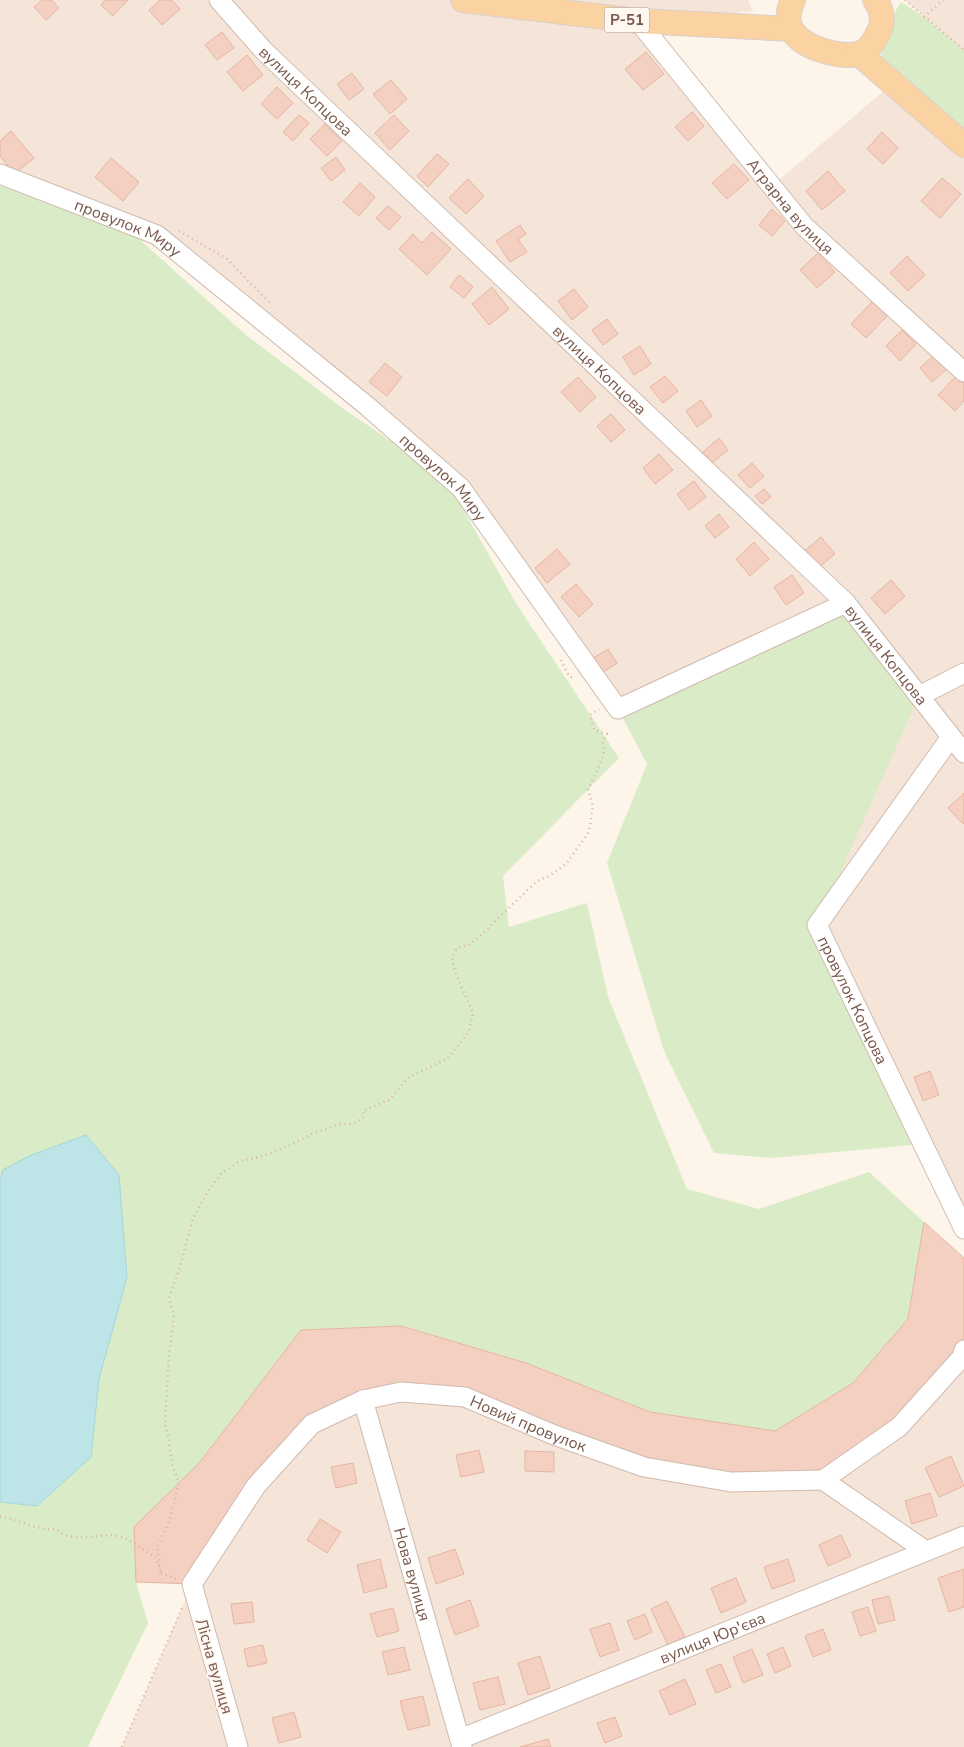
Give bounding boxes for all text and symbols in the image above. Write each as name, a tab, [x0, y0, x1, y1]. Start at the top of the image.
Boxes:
road number: Р-51	[604, 8, 650, 32]
street label: вулиця Копцова	[253, 42, 357, 142]
street label: Аграрна вулиця	[741, 154, 838, 260]
street label: провулок Миру	[71, 194, 186, 263]
street label: вулиця Копцова	[547, 320, 651, 420]
street label: провулок Миру	[394, 429, 492, 527]
street label: вулиця Копцова	[840, 601, 932, 710]
street label: провулок Копцова	[812, 932, 893, 1068]
street label: Новий провулок	[466, 1390, 590, 1458]
street label: Нова вулиця	[388, 1525, 435, 1624]
street label: вулиця Юр'єва	[657, 1607, 769, 1669]
street label: Лісна вулиця	[190, 1616, 238, 1717]

